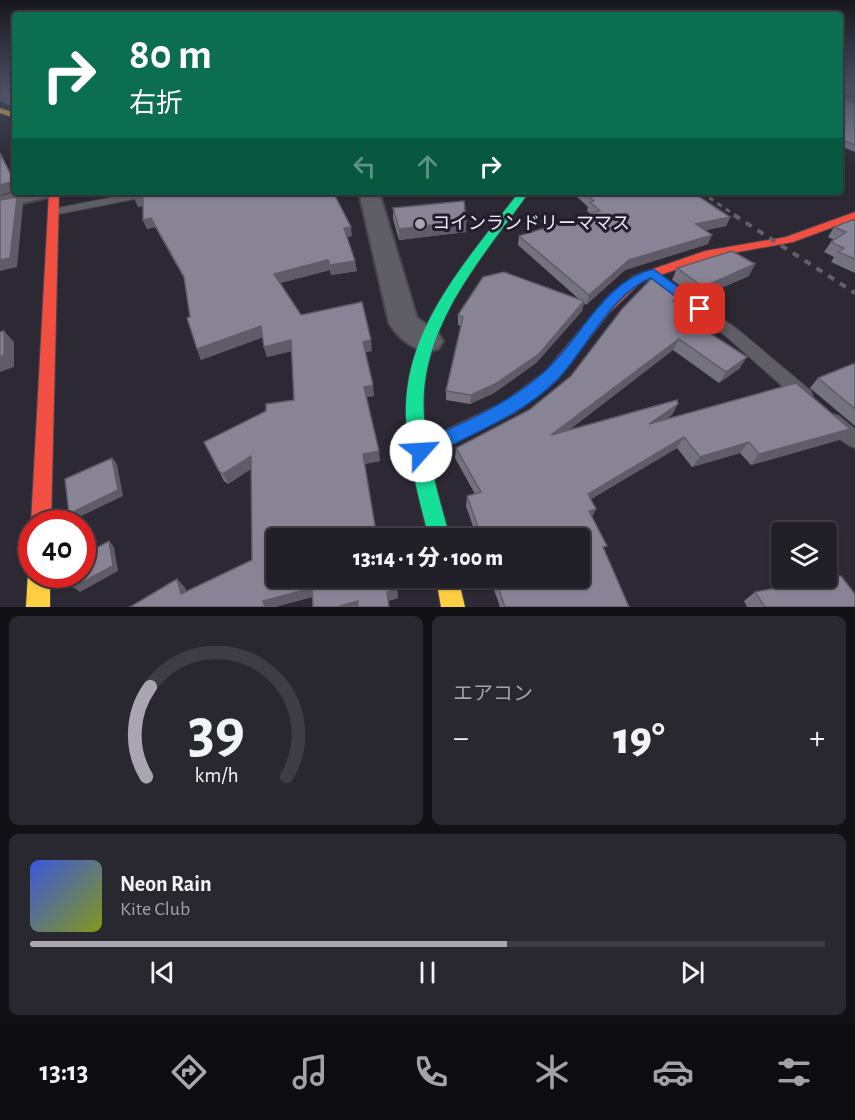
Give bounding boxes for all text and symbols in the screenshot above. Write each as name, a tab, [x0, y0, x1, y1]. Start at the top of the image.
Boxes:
text: 80 m	[129, 34, 212, 76]
icon: right	[30, 36, 108, 114]
text: 右折	[129, 90, 183, 117]
icon: left	[348, 150, 381, 183]
icon: ahead	[411, 150, 444, 183]
icon: right	[474, 150, 507, 183]
place label: コインランドリーママス	[432, 214, 630, 233]
marker: コインランドリーママス	[413, 217, 427, 231]
pin	[674, 283, 725, 334]
icon: arrive	[683, 292, 716, 325]
position arrow	[389, 419, 453, 483]
speed limit sign: 40	[18, 510, 96, 588]
map controls	[771, 522, 837, 588]
button: layers	[771, 522, 837, 588]
text: 13:14 · 1 分 · 100 m	[353, 547, 503, 569]
text: エアコン	[453, 684, 533, 704]
text: 39	[187, 701, 245, 763]
text: 19°	[613, 717, 665, 762]
text: −	[453, 722, 469, 755]
text: +	[809, 722, 825, 755]
text: km/h	[194, 766, 238, 787]
text: Neon Rain	[120, 873, 212, 895]
text: Kite Club	[120, 899, 190, 919]
icon: previous	[146, 956, 179, 989]
icon: pause	[411, 956, 444, 989]
icon: next	[676, 956, 709, 989]
icon: directions	[168, 1051, 210, 1093]
icon: music	[289, 1051, 331, 1093]
icon: phone	[410, 1051, 452, 1093]
icon: climate	[531, 1051, 573, 1093]
icon: car	[652, 1051, 694, 1093]
icon: filters	[773, 1051, 815, 1093]
text: 13:13	[40, 1058, 88, 1085]

